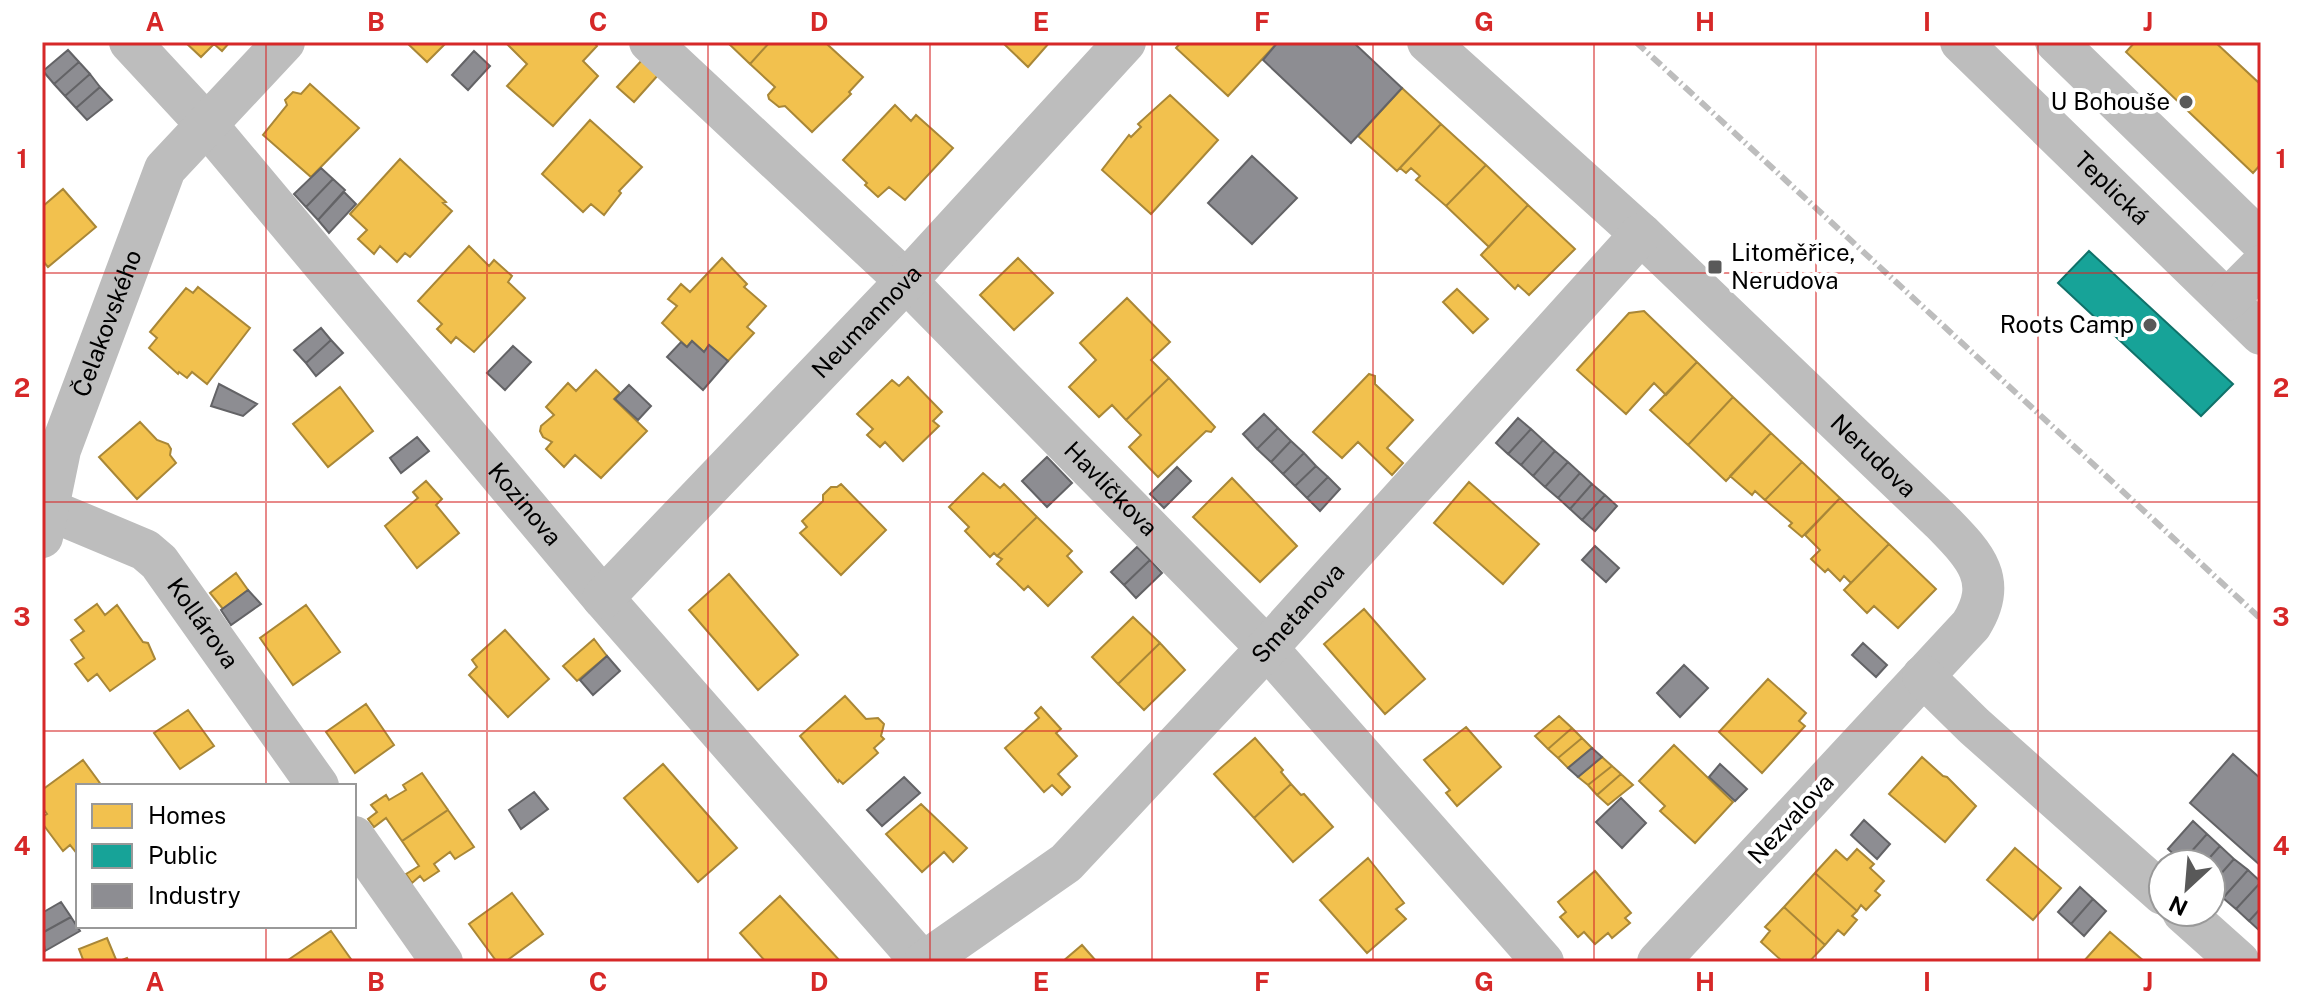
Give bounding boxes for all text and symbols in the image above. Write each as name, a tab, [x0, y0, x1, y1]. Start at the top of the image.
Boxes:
text: A	[146, 6, 165, 37]
text: B	[367, 6, 385, 37]
text: C	[589, 6, 607, 37]
text: D	[810, 6, 828, 37]
text: E	[1033, 6, 1049, 37]
text: F	[1254, 6, 1270, 37]
text: G	[1474, 6, 1494, 37]
text: H	[1695, 6, 1715, 37]
text: I	[1923, 6, 1931, 37]
text: J	[2143, 6, 2153, 37]
place label: U Bohouše	[2051, 87, 2170, 115]
marker: U Bohouše	[2177, 93, 2195, 111]
text: 1	[16, 143, 28, 174]
text: 1	[2275, 143, 2287, 174]
street label: Teplická	[2069, 145, 2155, 230]
place label: Litoměřice, Nerudova	[1731, 238, 1855, 294]
street label: Čelakovského	[66, 246, 147, 400]
marker: Litoměřice, Nerudova	[1706, 258, 1724, 276]
street label: Neumannova	[806, 259, 927, 384]
place label: Roots Camp	[2000, 310, 2134, 338]
marker: Roots Camp	[2141, 316, 2159, 334]
text: 2	[14, 372, 30, 403]
text: 2	[2273, 372, 2289, 403]
street label: Nerudova	[1825, 408, 1922, 503]
street label: Havlíčkova	[1059, 435, 1164, 541]
street label: Kozinova	[483, 457, 568, 551]
street label: Smetanova	[1245, 557, 1350, 668]
street label: Kollárova	[162, 572, 245, 673]
text: 3	[13, 601, 31, 632]
text: 3	[2272, 601, 2290, 632]
street label: Nezvalova	[1742, 768, 1839, 869]
legend	[76, 784, 356, 928]
text: Homes	[148, 801, 226, 829]
text: 4	[13, 830, 31, 861]
text: 4	[2272, 830, 2290, 861]
text: Public	[148, 841, 218, 869]
north arrow	[2147, 848, 2227, 928]
text: Industry	[148, 881, 241, 909]
text: N	[2165, 891, 2192, 921]
text: A	[146, 966, 165, 997]
text: B	[367, 966, 385, 997]
text: C	[589, 966, 607, 997]
text: D	[810, 966, 828, 997]
text: E	[1033, 966, 1049, 997]
text: F	[1254, 966, 1270, 997]
text: G	[1474, 966, 1494, 997]
text: H	[1695, 966, 1715, 997]
text: I	[1923, 966, 1931, 997]
text: J	[2143, 966, 2153, 997]

